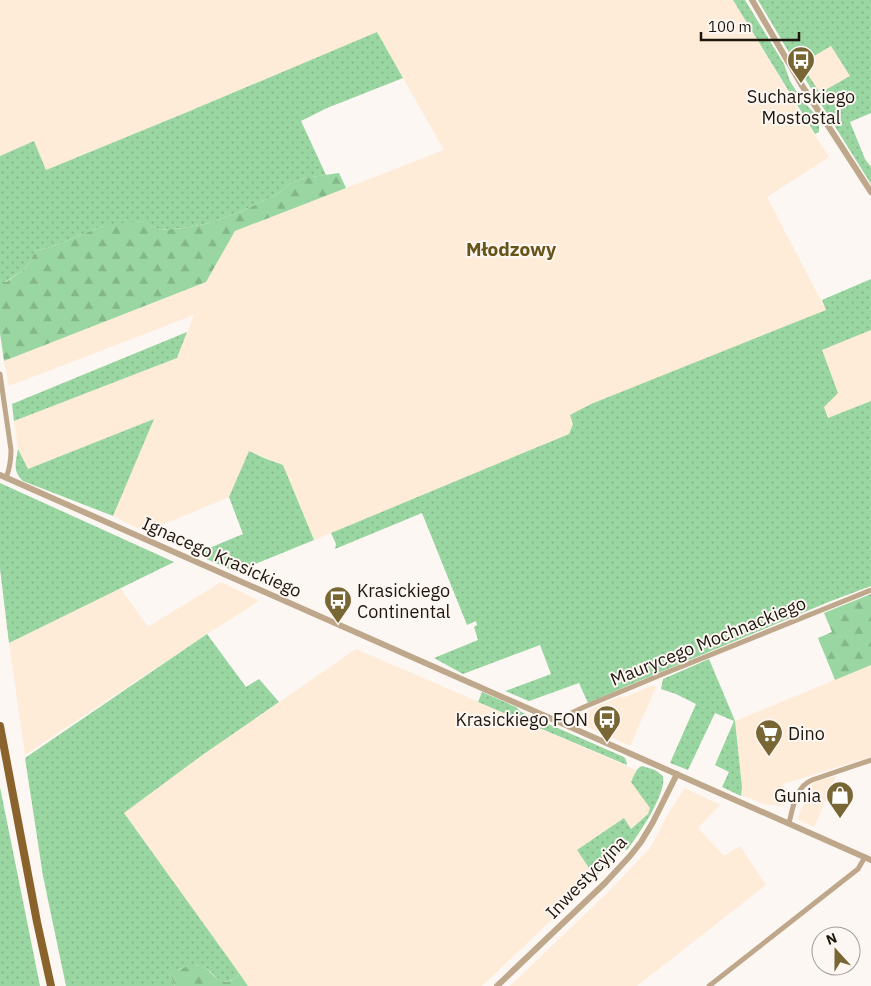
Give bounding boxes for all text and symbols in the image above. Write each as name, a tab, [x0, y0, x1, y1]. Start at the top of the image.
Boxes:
scale bar	[701, 10, 798, 42]
text: 100 m	[708, 17, 752, 36]
bus stop icon: Sucharskiego Mostostal	[786, 45, 816, 84]
place label: Sucharskiego Mostostal	[747, 85, 855, 129]
district label: Młodzowy	[466, 237, 557, 261]
street label: Ignacego Krasickiego	[139, 511, 305, 603]
place label: Krasickiego Continental	[357, 579, 451, 623]
bus stop icon: Krasickiego Continental	[323, 585, 353, 624]
street label: Maurycego Mochnackiego	[607, 591, 809, 691]
bus stop icon: Krasickiego FON	[592, 704, 622, 743]
place label: Krasickiego FON	[455, 708, 588, 731]
supermarket icon: Dino	[754, 718, 784, 757]
place label: Dino	[788, 722, 825, 745]
shop icon: Gunia	[825, 780, 855, 819]
place label: Gunia	[774, 784, 821, 807]
street label: Inwestycyjna	[541, 830, 632, 924]
north arrow	[811, 926, 861, 976]
text: N	[823, 929, 839, 949]

